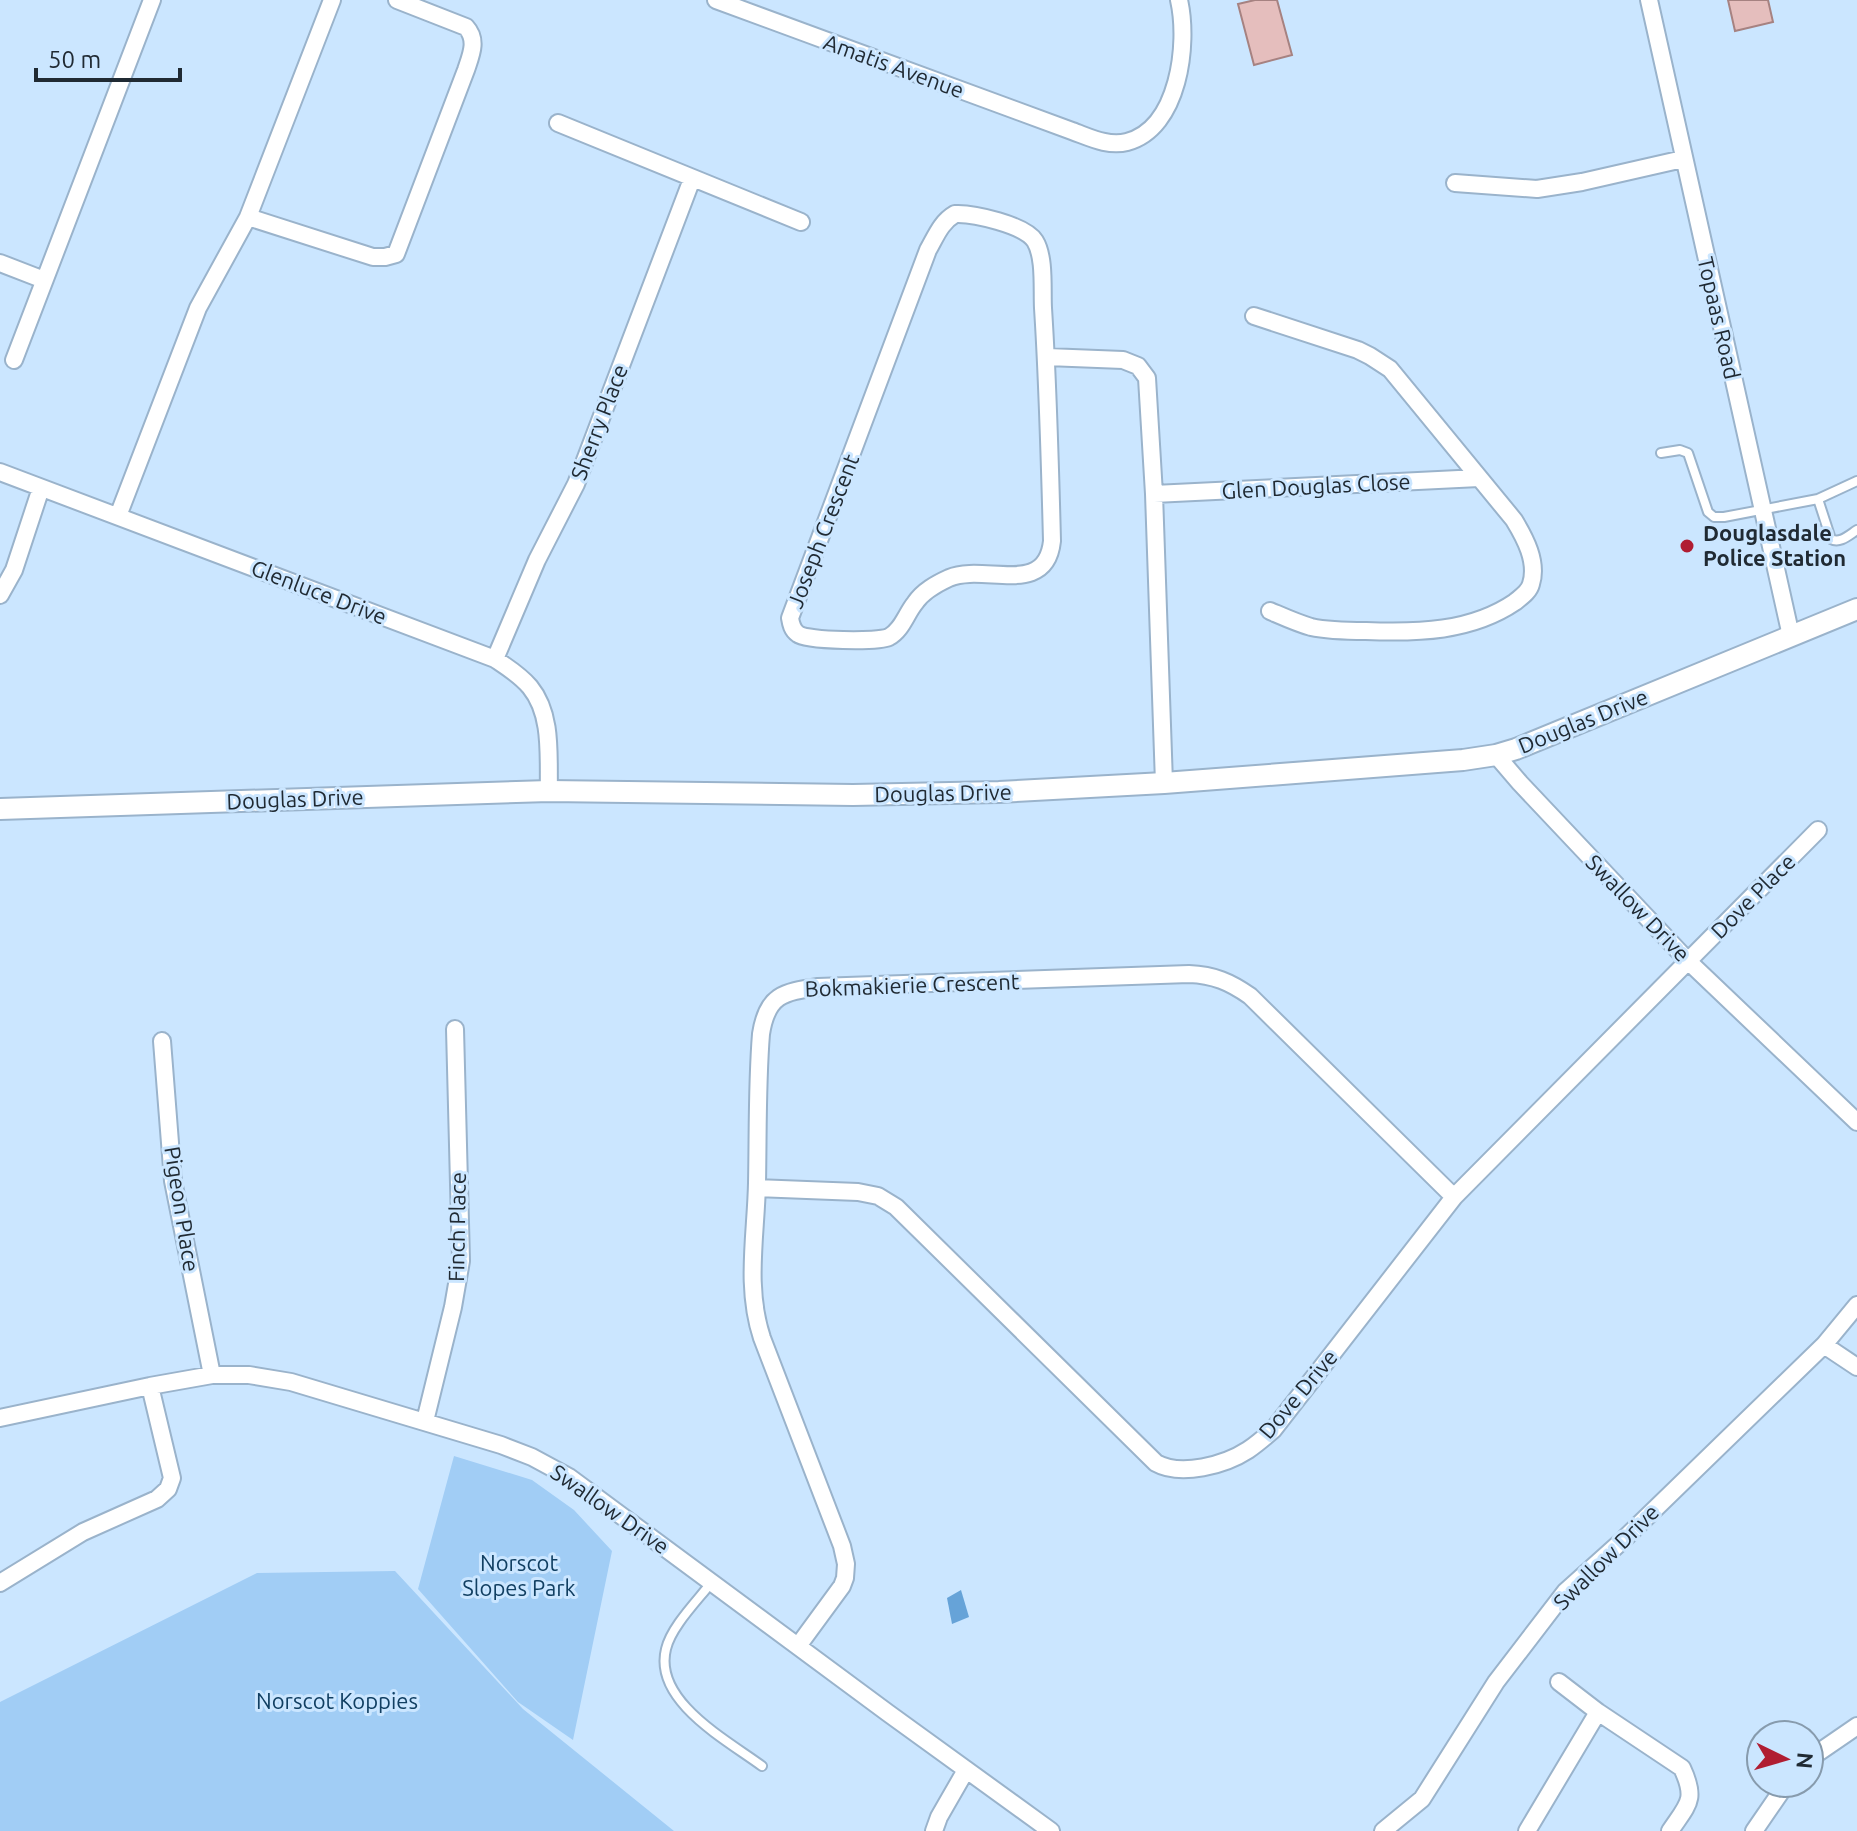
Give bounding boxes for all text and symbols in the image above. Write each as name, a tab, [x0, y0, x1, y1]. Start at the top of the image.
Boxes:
street label: Amatis Avenue	[821, 29, 968, 102]
scale bar	[36, 32, 180, 82]
text: 50 m	[48, 46, 101, 73]
street label: Topaas Road	[1693, 254, 1746, 382]
street label: Sherry Place	[565, 361, 632, 483]
street label: Joseph Crescent	[782, 450, 864, 611]
street label: Glen Douglas Close	[1221, 468, 1411, 503]
place label: Douglasdale Police Station	[1703, 520, 1846, 570]
marker: Douglasdale Police Station	[1678, 537, 1696, 555]
street label: Glenluce Drive	[248, 554, 390, 629]
street label: Douglas Drive	[1514, 683, 1651, 758]
street label: Douglas Drive	[874, 779, 1012, 806]
street label: Douglas Drive	[226, 784, 364, 813]
street label: Dove Place	[1705, 848, 1800, 943]
street label: Swallow Drive	[1581, 849, 1695, 966]
street label: Bokmakierie Crescent	[804, 968, 1020, 1001]
street label: Pigeon Place	[160, 1145, 205, 1273]
street label: Finch Place	[443, 1172, 470, 1282]
street label: Dove Drive	[1253, 1344, 1342, 1443]
street label: Swallow Drive	[546, 1459, 674, 1559]
street label: Swallow Drive	[1548, 1499, 1663, 1614]
park label: Norscot Slopes Park	[462, 1550, 576, 1600]
park label: Norscot Koppies	[256, 1688, 418, 1713]
north arrow	[1745, 1719, 1825, 1799]
text: N	[1792, 1752, 1819, 1770]

